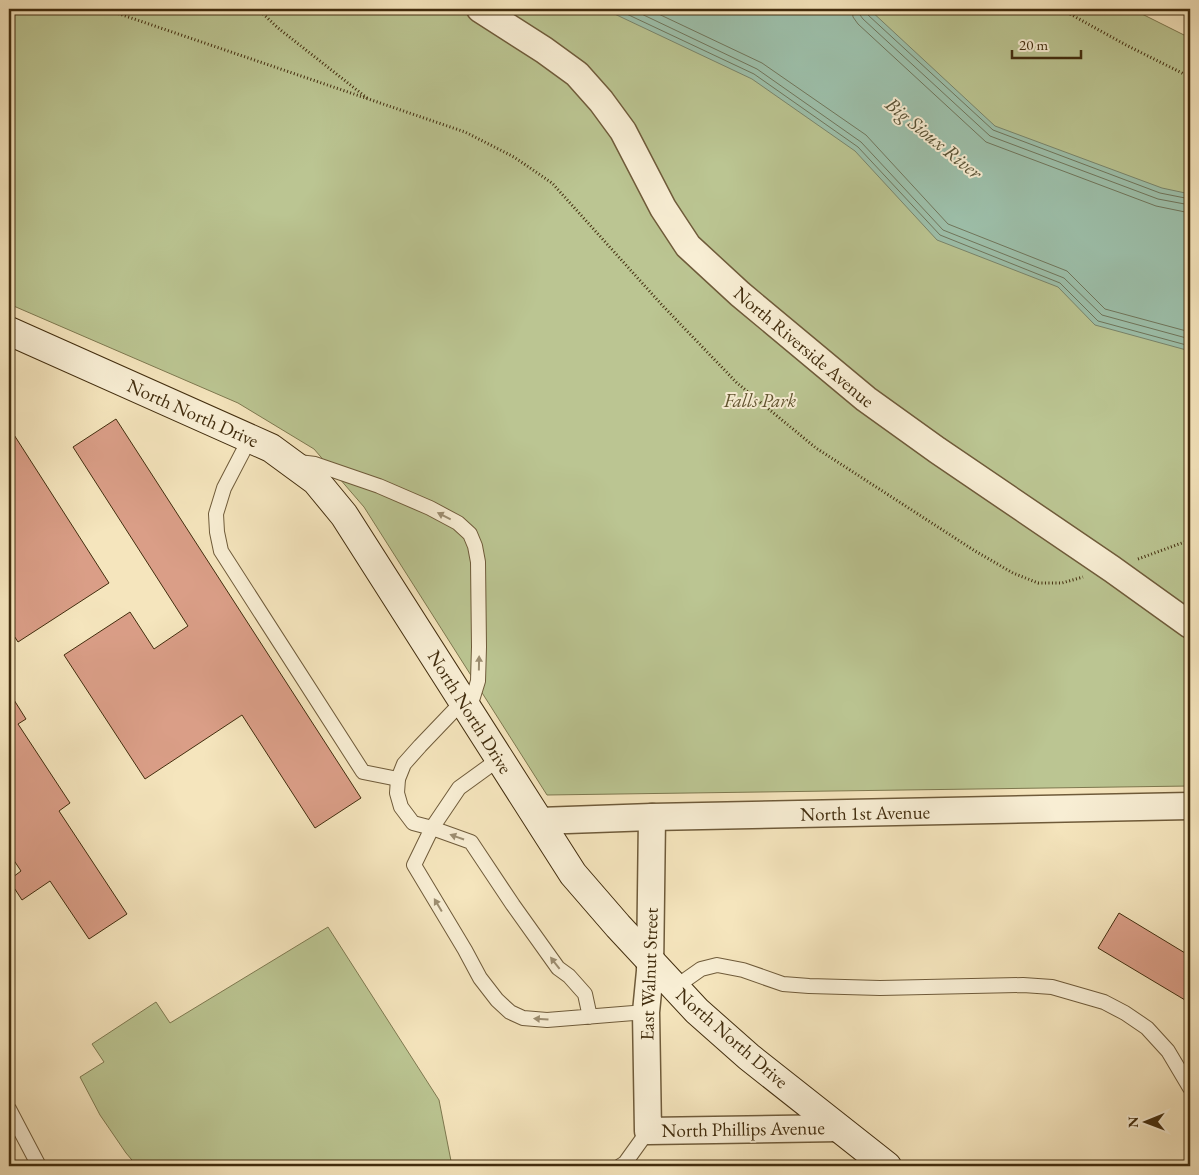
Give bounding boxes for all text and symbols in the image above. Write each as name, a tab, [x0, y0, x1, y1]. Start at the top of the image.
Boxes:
scale bar	[1012, 28, 1080, 60]
text: 20 m	[1019, 35, 1048, 54]
water label: Big Sioux River	[879, 90, 989, 186]
street label: North Riverside Avenue	[728, 281, 880, 413]
street label: North North Drive	[123, 373, 263, 453]
park label: Falls Park	[723, 388, 796, 413]
one-way arrow	[437, 512, 452, 520]
street label: North North Drive	[422, 645, 518, 779]
one-way arrow	[475, 655, 483, 671]
street label: North 1st Avenue	[800, 799, 930, 827]
one-way arrow	[449, 833, 464, 841]
one-way arrow	[433, 898, 443, 911]
street label: East Walnut Street	[634, 907, 664, 1041]
one-way arrow	[550, 957, 561, 970]
street label: North North Drive	[670, 982, 794, 1094]
one-way arrow	[533, 1015, 549, 1023]
north arrow	[1122, 1098, 1172, 1148]
street label: North Phillips Avenue	[661, 1115, 825, 1143]
text: N	[1124, 1116, 1142, 1128]

